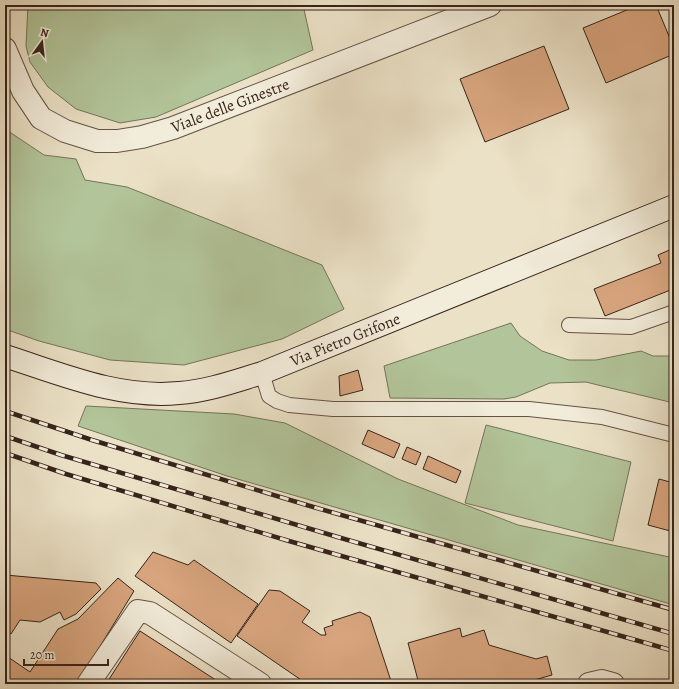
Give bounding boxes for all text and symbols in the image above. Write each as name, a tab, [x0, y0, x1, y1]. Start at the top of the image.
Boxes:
north arrow	[22, 22, 62, 62]
text: N	[39, 25, 50, 41]
street label: Viale delle Ginestre	[167, 73, 293, 139]
street label: Via Pietro Grifone	[286, 308, 404, 372]
scale bar	[24, 641, 108, 667]
text: 20 m	[30, 647, 54, 663]

